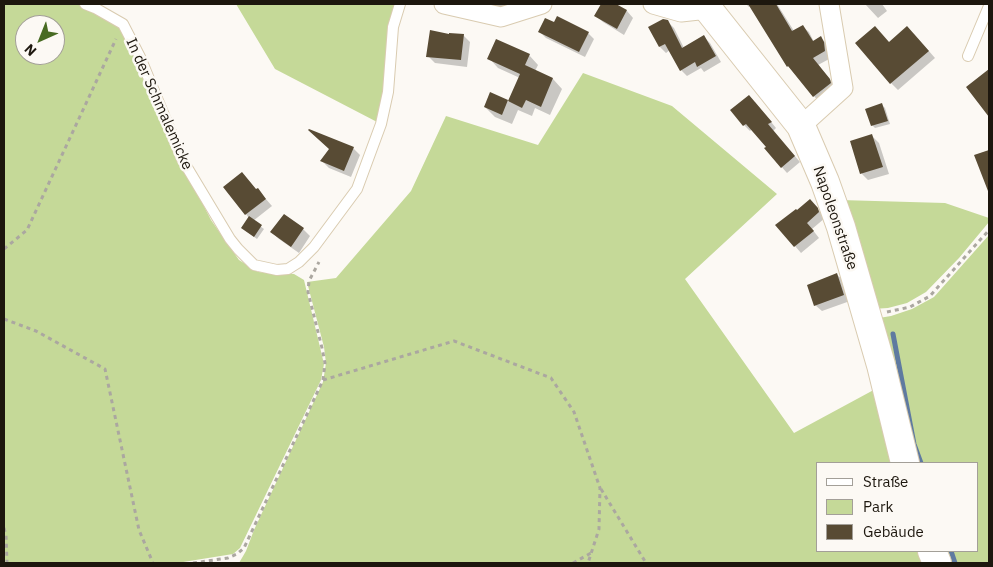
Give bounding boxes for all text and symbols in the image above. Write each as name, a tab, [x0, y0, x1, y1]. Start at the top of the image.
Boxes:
north arrow	[15, 15, 65, 65]
street label: In der Schmalemicke	[122, 35, 196, 173]
text: N	[20, 40, 40, 60]
street label: Napoleonstraße	[809, 164, 861, 272]
legend	[816, 462, 978, 552]
text: Straße	[863, 472, 908, 491]
text: Park	[863, 497, 893, 516]
text: Gebäude	[863, 522, 924, 541]

